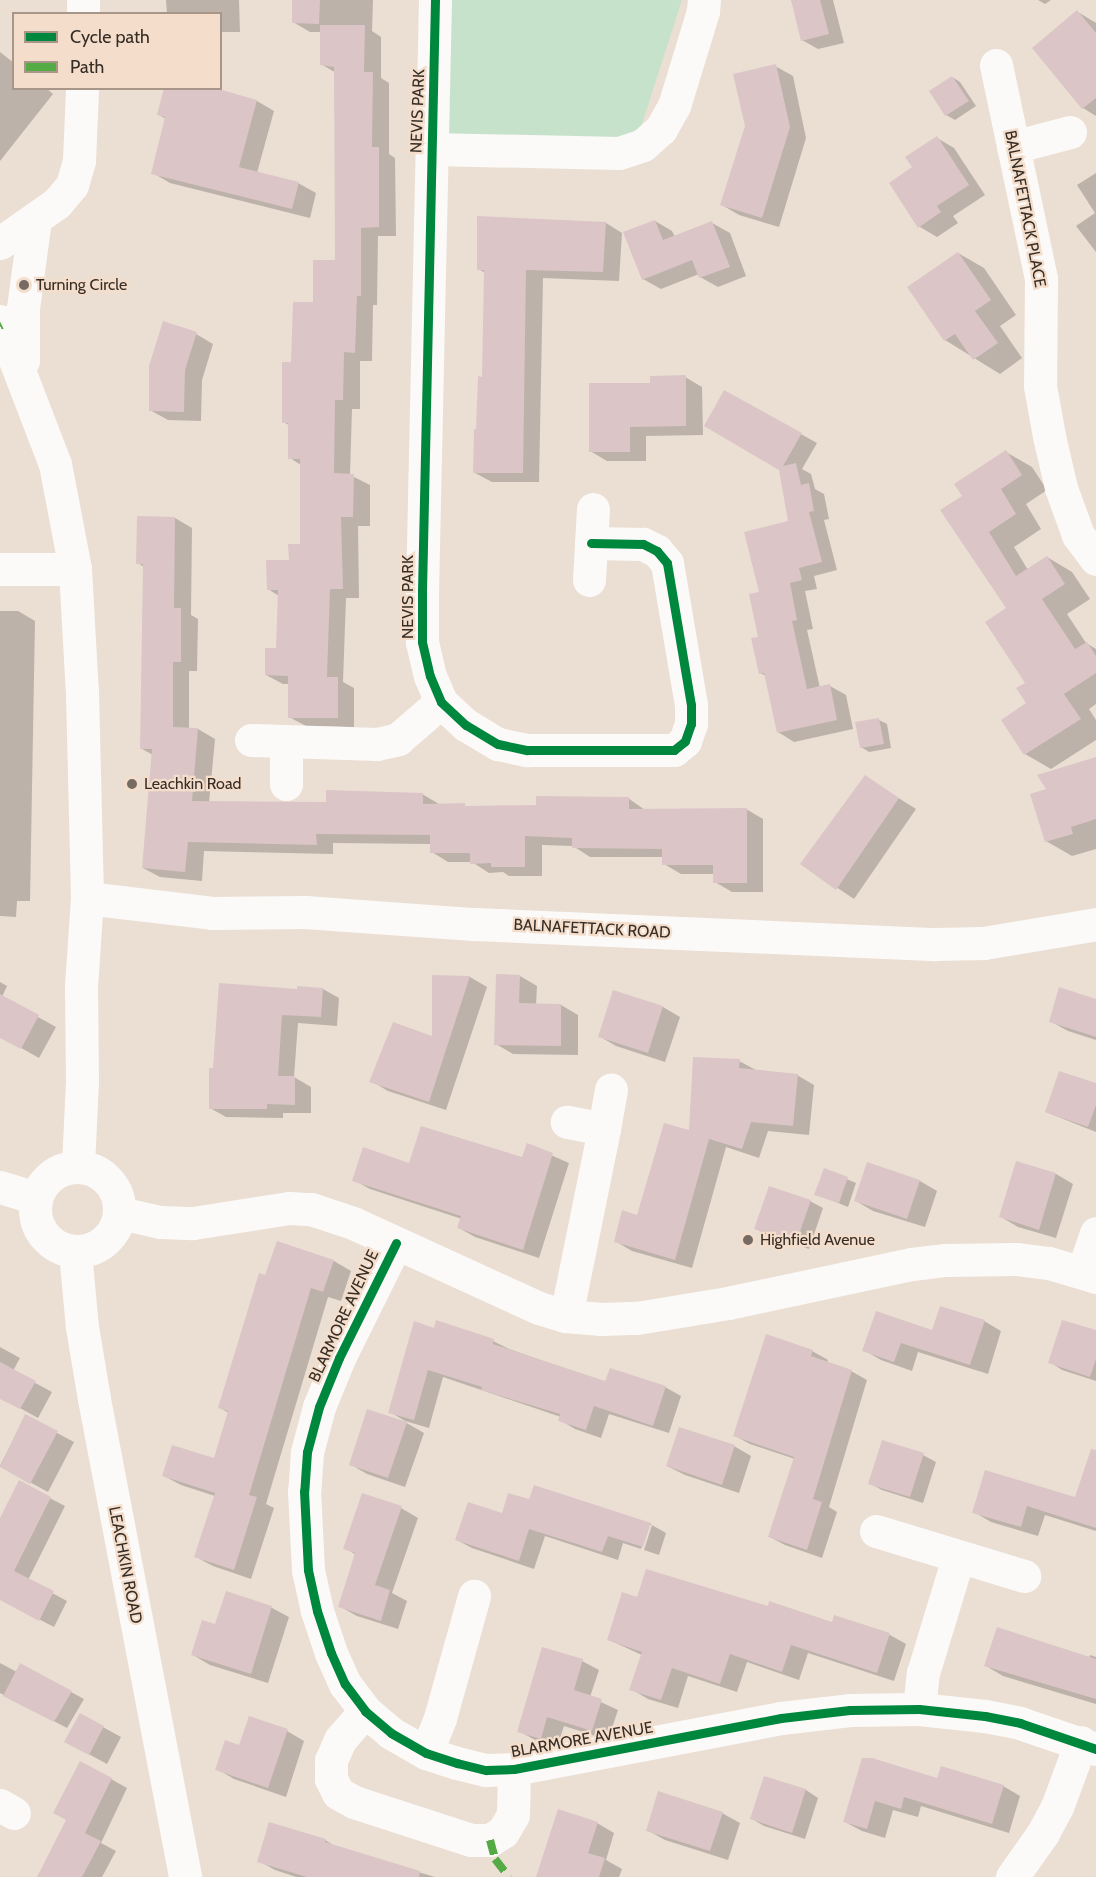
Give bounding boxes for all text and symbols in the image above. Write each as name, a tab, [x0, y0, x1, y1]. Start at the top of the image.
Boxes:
legend	[12, 12, 222, 90]
text: Cycle path	[70, 26, 150, 48]
text: Path	[70, 56, 104, 78]
street label: NEVIS PARK	[407, 69, 429, 153]
street label: BALNAFETTACK PLACE	[1000, 129, 1050, 289]
place label: Turning Circle	[36, 275, 127, 295]
marker: Turning Circle	[17, 278, 31, 292]
street label: NEVIS PARK	[398, 555, 418, 639]
place label: Leachkin Road	[144, 774, 241, 794]
marker: Leachkin Road	[125, 777, 139, 791]
street label: BALNAFETTACK ROAD	[513, 915, 671, 943]
place label: Highfield Avenue	[760, 1230, 875, 1250]
marker: Highfield Avenue	[741, 1233, 755, 1247]
street label: BLARMORE AVENUE	[305, 1247, 383, 1385]
street label: LEACHKIN ROAD	[104, 1505, 146, 1625]
street label: BLARMORE AVENUE	[510, 1718, 654, 1762]

